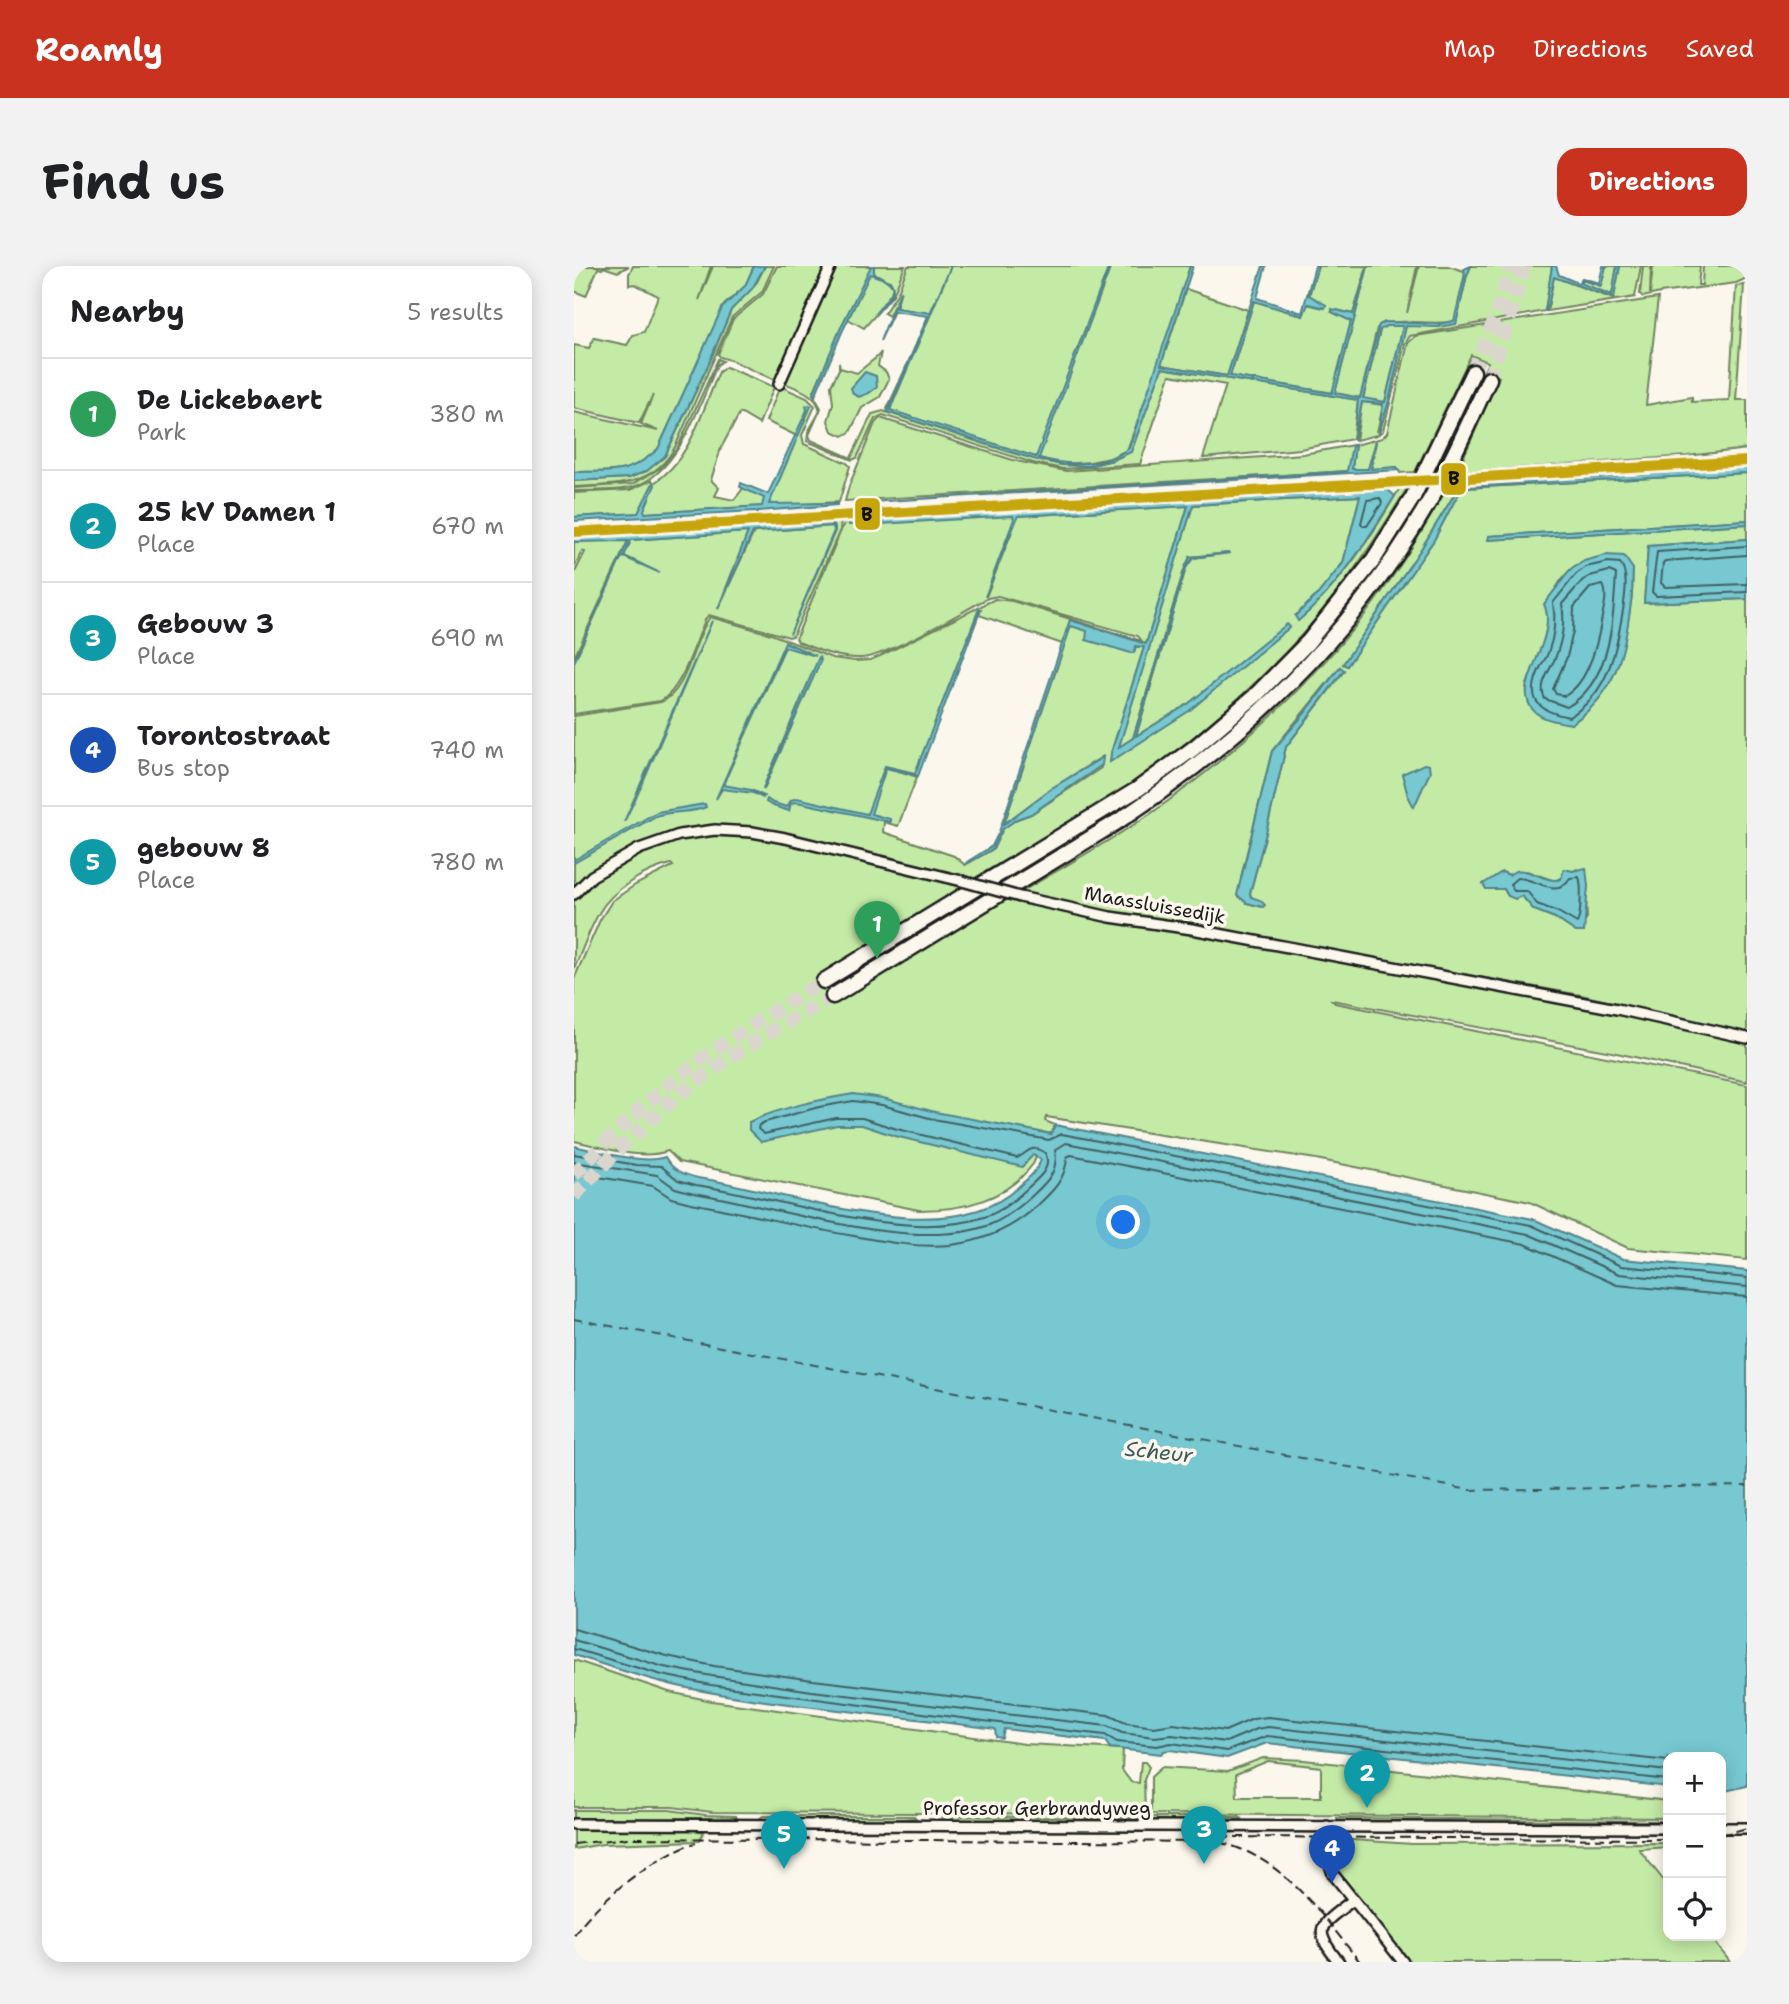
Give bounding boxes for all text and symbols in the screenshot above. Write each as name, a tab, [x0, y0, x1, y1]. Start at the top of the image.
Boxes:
text: Roamly	[35, 27, 163, 72]
text: Map	[1444, 33, 1495, 65]
text: Directions	[1533, 33, 1648, 65]
text: Saved	[1686, 33, 1754, 65]
button: Directions	[1557, 148, 1747, 216]
text: Find us	[42, 149, 225, 215]
text: Nearby	[70, 291, 185, 332]
text: 5 results	[407, 297, 504, 327]
text: De Lickebaert	[137, 382, 322, 417]
text: 1	[88, 399, 98, 429]
text: 380 m	[429, 399, 504, 429]
text: Park	[137, 417, 186, 447]
line badge: B	[1440, 462, 1467, 496]
text: B	[1448, 466, 1460, 491]
text: 25 kV Damen 1	[137, 494, 336, 529]
line badge: B	[854, 497, 881, 531]
text: B	[861, 502, 873, 527]
text: 2	[85, 511, 101, 541]
text: 670 m	[431, 511, 504, 541]
text: Place	[137, 529, 196, 559]
text: Gebouw 3	[137, 606, 274, 641]
text: 3	[85, 623, 101, 653]
text: 690 m	[430, 623, 504, 653]
text: Place	[137, 641, 196, 671]
text: Torontostraat	[137, 718, 330, 753]
text: 4	[85, 735, 101, 765]
text: 740 m	[429, 735, 504, 765]
text: Bus stop	[137, 753, 230, 783]
text: gebouw 8	[137, 830, 270, 865]
text: 5	[86, 847, 100, 877]
text: 780 m	[429, 847, 504, 877]
text: Place	[137, 865, 196, 895]
street label: Maassluissedijk	[1082, 880, 1228, 930]
pin: 1	[854, 901, 900, 959]
your location	[1106, 1205, 1140, 1239]
water label: Scheur	[1124, 1435, 1195, 1470]
pin: 2	[1344, 1750, 1390, 1808]
map controls	[1663, 1752, 1726, 1941]
button: +	[1663, 1752, 1726, 1815]
street label: Professor Gerbrandyweg	[923, 1796, 1151, 1821]
pin: 3	[1181, 1806, 1227, 1864]
pin: 5	[761, 1811, 807, 1869]
button: −	[1663, 1815, 1726, 1878]
pin: 4	[1309, 1825, 1355, 1883]
button: locate	[1663, 1878, 1726, 1941]

